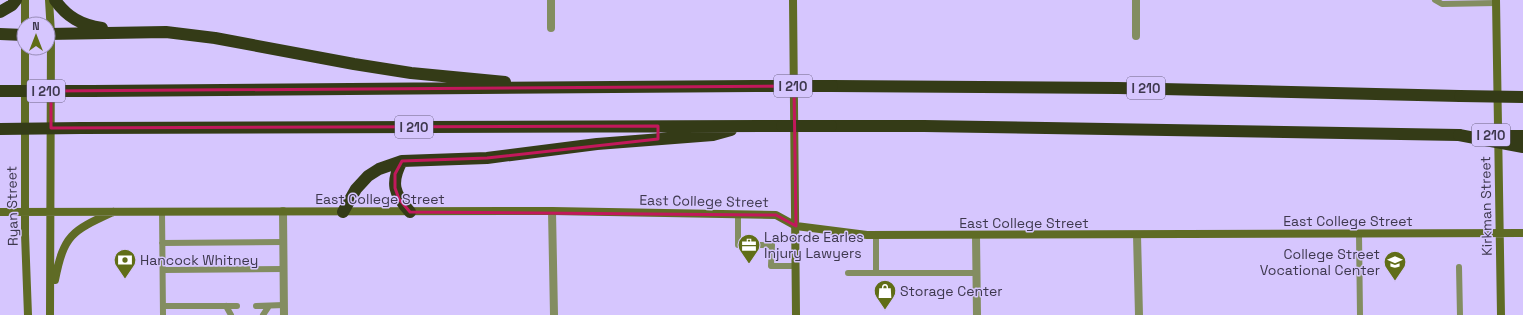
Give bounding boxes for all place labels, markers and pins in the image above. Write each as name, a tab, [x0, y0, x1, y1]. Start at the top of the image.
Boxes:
place label: Laborde Earles Injury Lawyers	[764, 228, 864, 262]
office icon: Laborde Earles Injury Lawyers	[736, 232, 762, 265]
place label: College Street Vocational Center	[1260, 245, 1380, 279]
bank icon: Hancock Whitney	[112, 247, 138, 280]
school or university icon: College Street Vocational Center	[1382, 249, 1408, 282]
place label: Hancock Whitney	[140, 251, 258, 269]
shop icon: Storage Center	[872, 278, 898, 311]
place label: Storage Center	[900, 282, 1003, 300]

